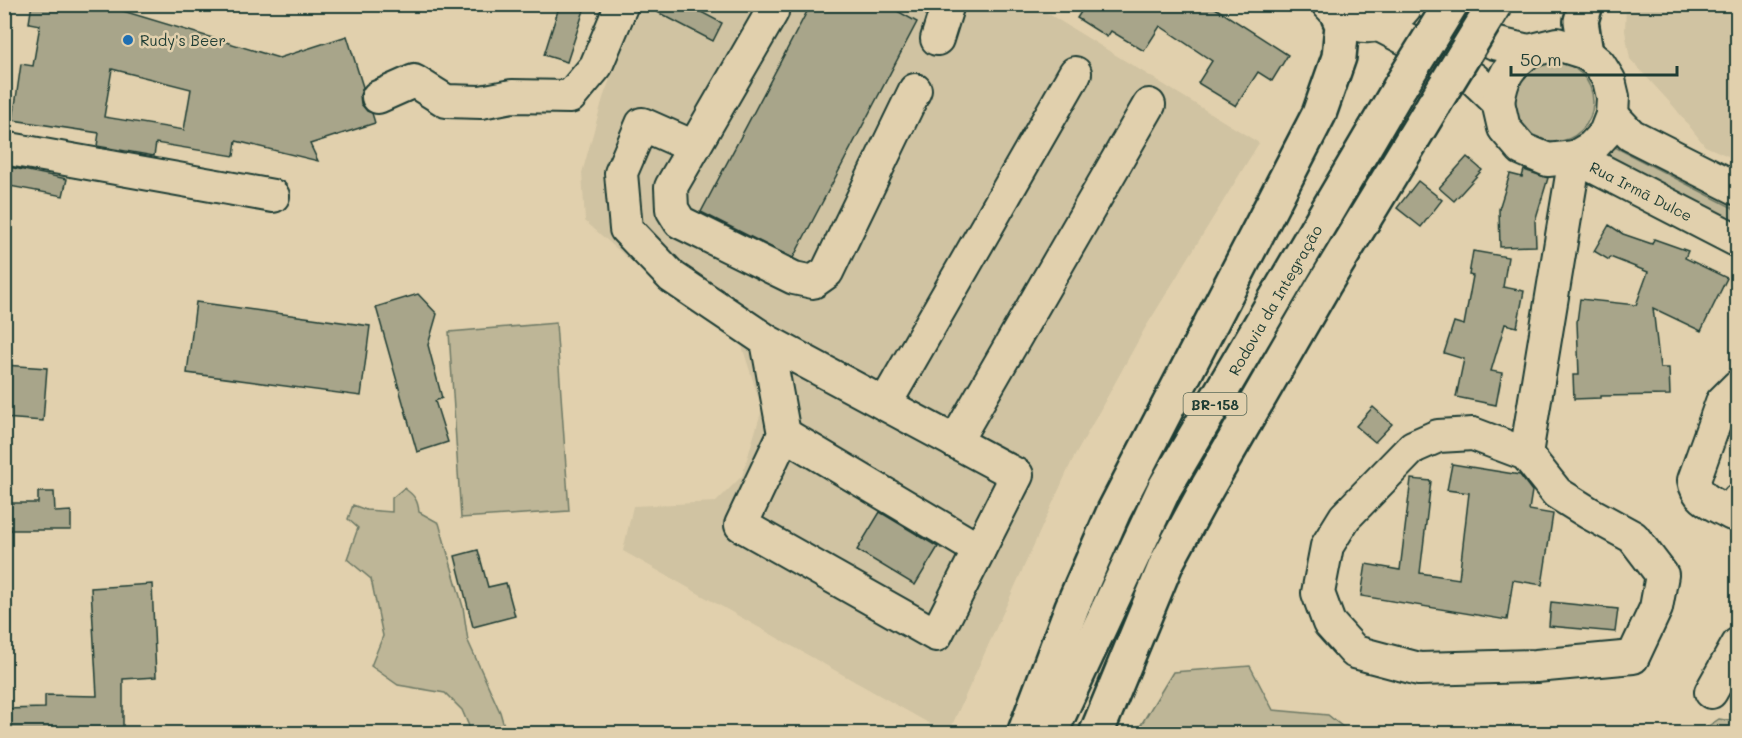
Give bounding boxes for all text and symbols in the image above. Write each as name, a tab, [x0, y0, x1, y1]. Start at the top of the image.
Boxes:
place label: Rudy's Beer	[140, 30, 226, 50]
marker: Rudy's Beer	[121, 33, 135, 47]
scale bar	[1511, 39, 1678, 77]
text: 50 m	[1520, 47, 1562, 71]
street label: Rua Irmã Dulce	[1586, 157, 1696, 225]
street label: Rodovia da Integração	[1224, 221, 1326, 379]
road number: BR-158	[1184, 393, 1246, 415]

